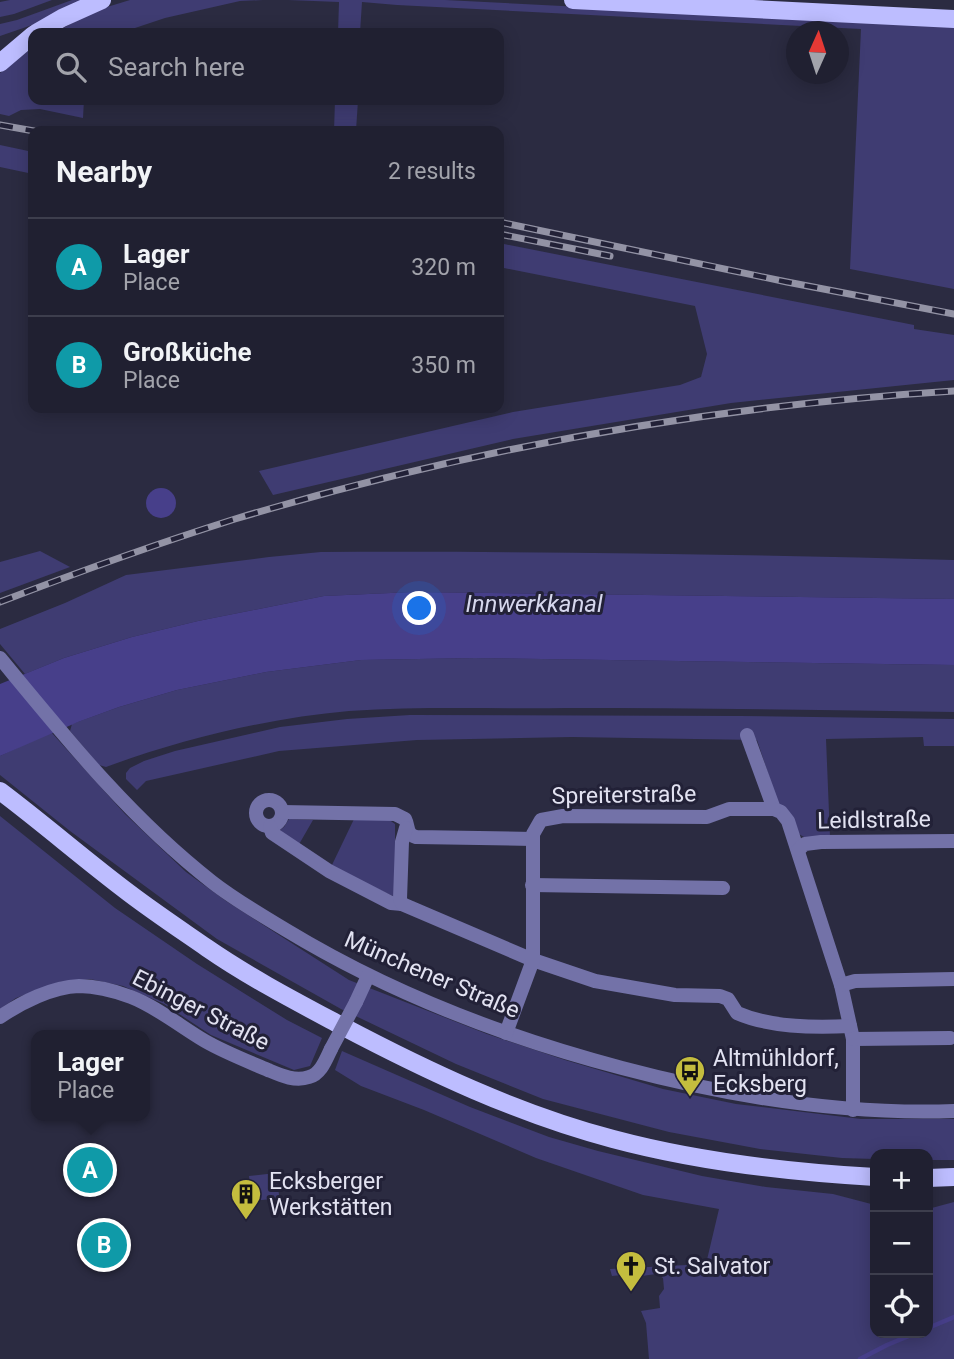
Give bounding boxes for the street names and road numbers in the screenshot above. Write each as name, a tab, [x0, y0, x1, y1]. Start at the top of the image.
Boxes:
street label: Spreiterstraße	[551, 780, 697, 810]
street label: Leidlstraße	[817, 806, 931, 834]
street label: Münchener Straße	[340, 926, 524, 1024]
street label: Ebinger Straße	[128, 964, 274, 1056]

